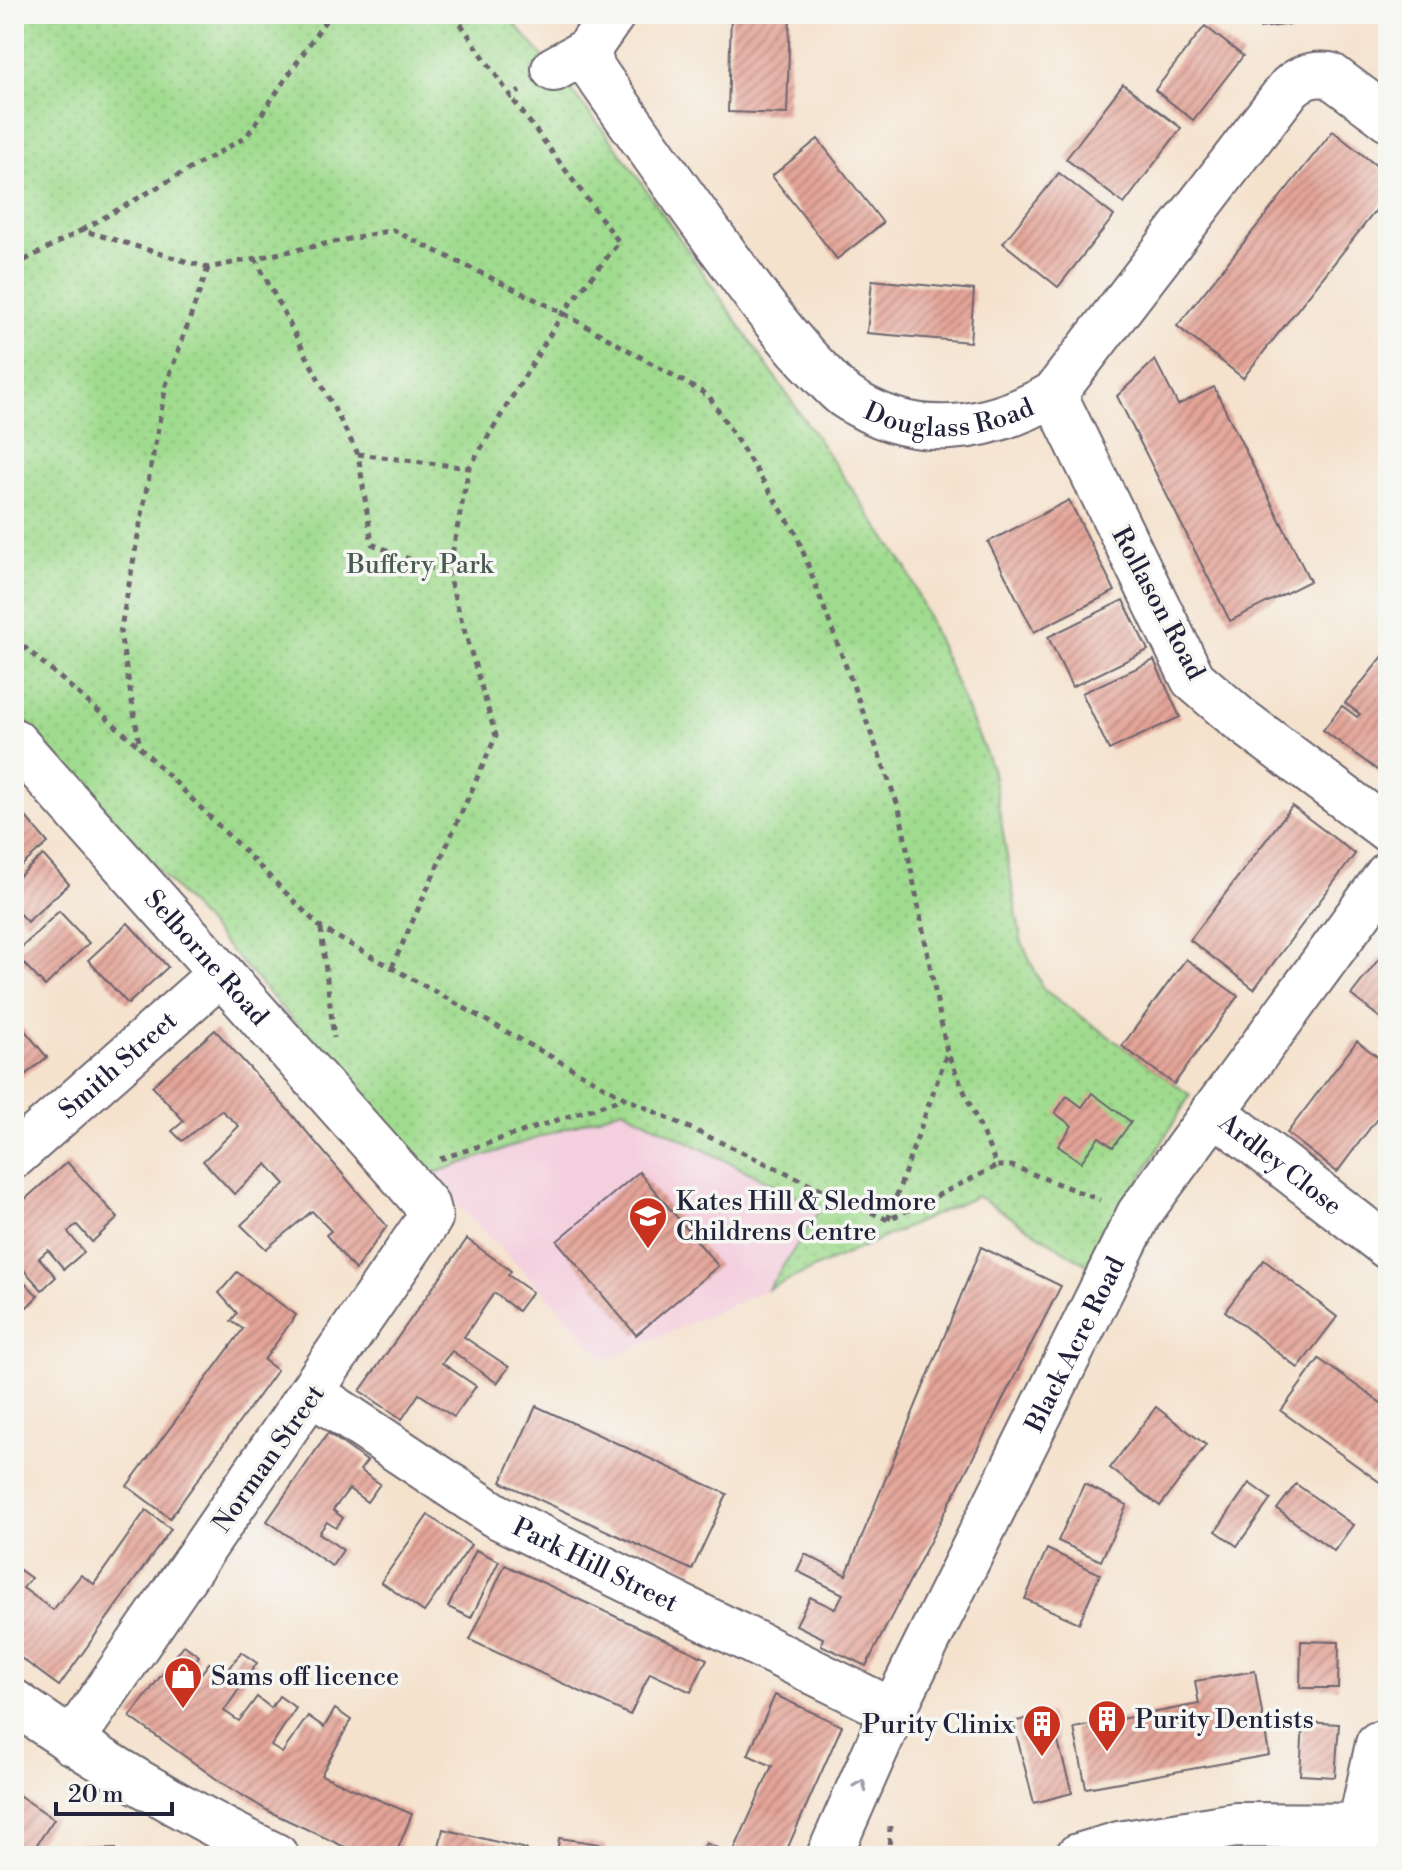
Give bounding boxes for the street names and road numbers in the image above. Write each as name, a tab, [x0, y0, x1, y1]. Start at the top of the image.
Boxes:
street label: Douglass Road	[859, 392, 1039, 444]
street label: Rollason Road	[1105, 522, 1212, 685]
street label: Selborne Road	[137, 884, 275, 1033]
street label: Smith Street	[52, 1005, 184, 1126]
street label: Ardley Close	[1212, 1106, 1348, 1222]
street label: Black Acre Road	[1018, 1251, 1132, 1438]
street label: Norman Street	[206, 1379, 331, 1539]
street label: Park Hill Street	[507, 1511, 683, 1620]

